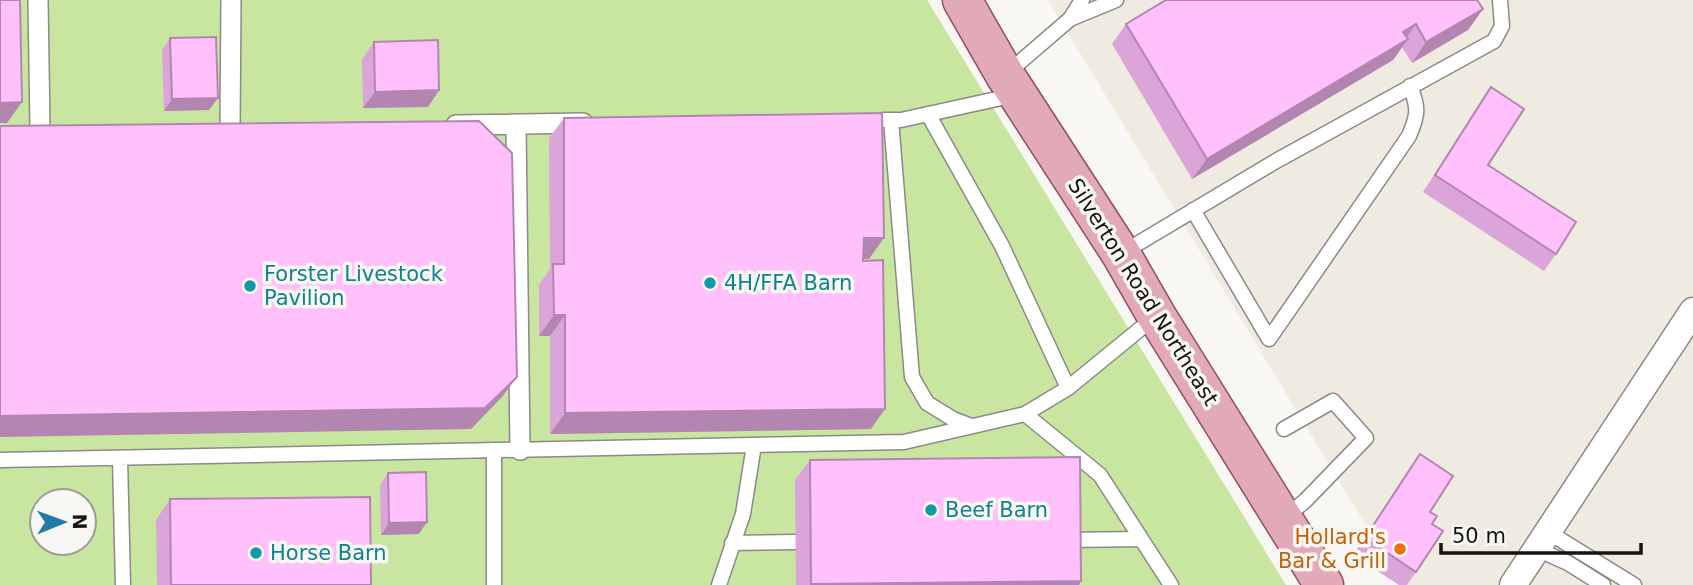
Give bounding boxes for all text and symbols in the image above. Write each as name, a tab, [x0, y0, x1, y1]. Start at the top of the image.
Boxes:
street label: Silverton Road Northeast	[1063, 174, 1223, 410]
place label: Forster Livestock Pavilion	[264, 262, 444, 310]
place label: 4H/FFA Barn	[724, 271, 852, 295]
marker: 4H/FFA Barn	[702, 275, 718, 291]
marker: Forster Livestock Pavilion	[242, 278, 258, 294]
north arrow	[28, 487, 98, 557]
place label: Beef Barn	[945, 498, 1048, 522]
marker: Beef Barn	[923, 502, 939, 518]
scale bar	[1441, 512, 1640, 556]
text: N	[69, 514, 91, 530]
text: 50 m	[1452, 524, 1506, 548]
place label: Hollard's Bar & Grill	[1278, 525, 1386, 573]
place label: Horse Barn	[270, 541, 387, 565]
marker: Hollard's Bar & Grill	[1392, 541, 1408, 557]
marker: Horse Barn	[248, 545, 264, 561]

